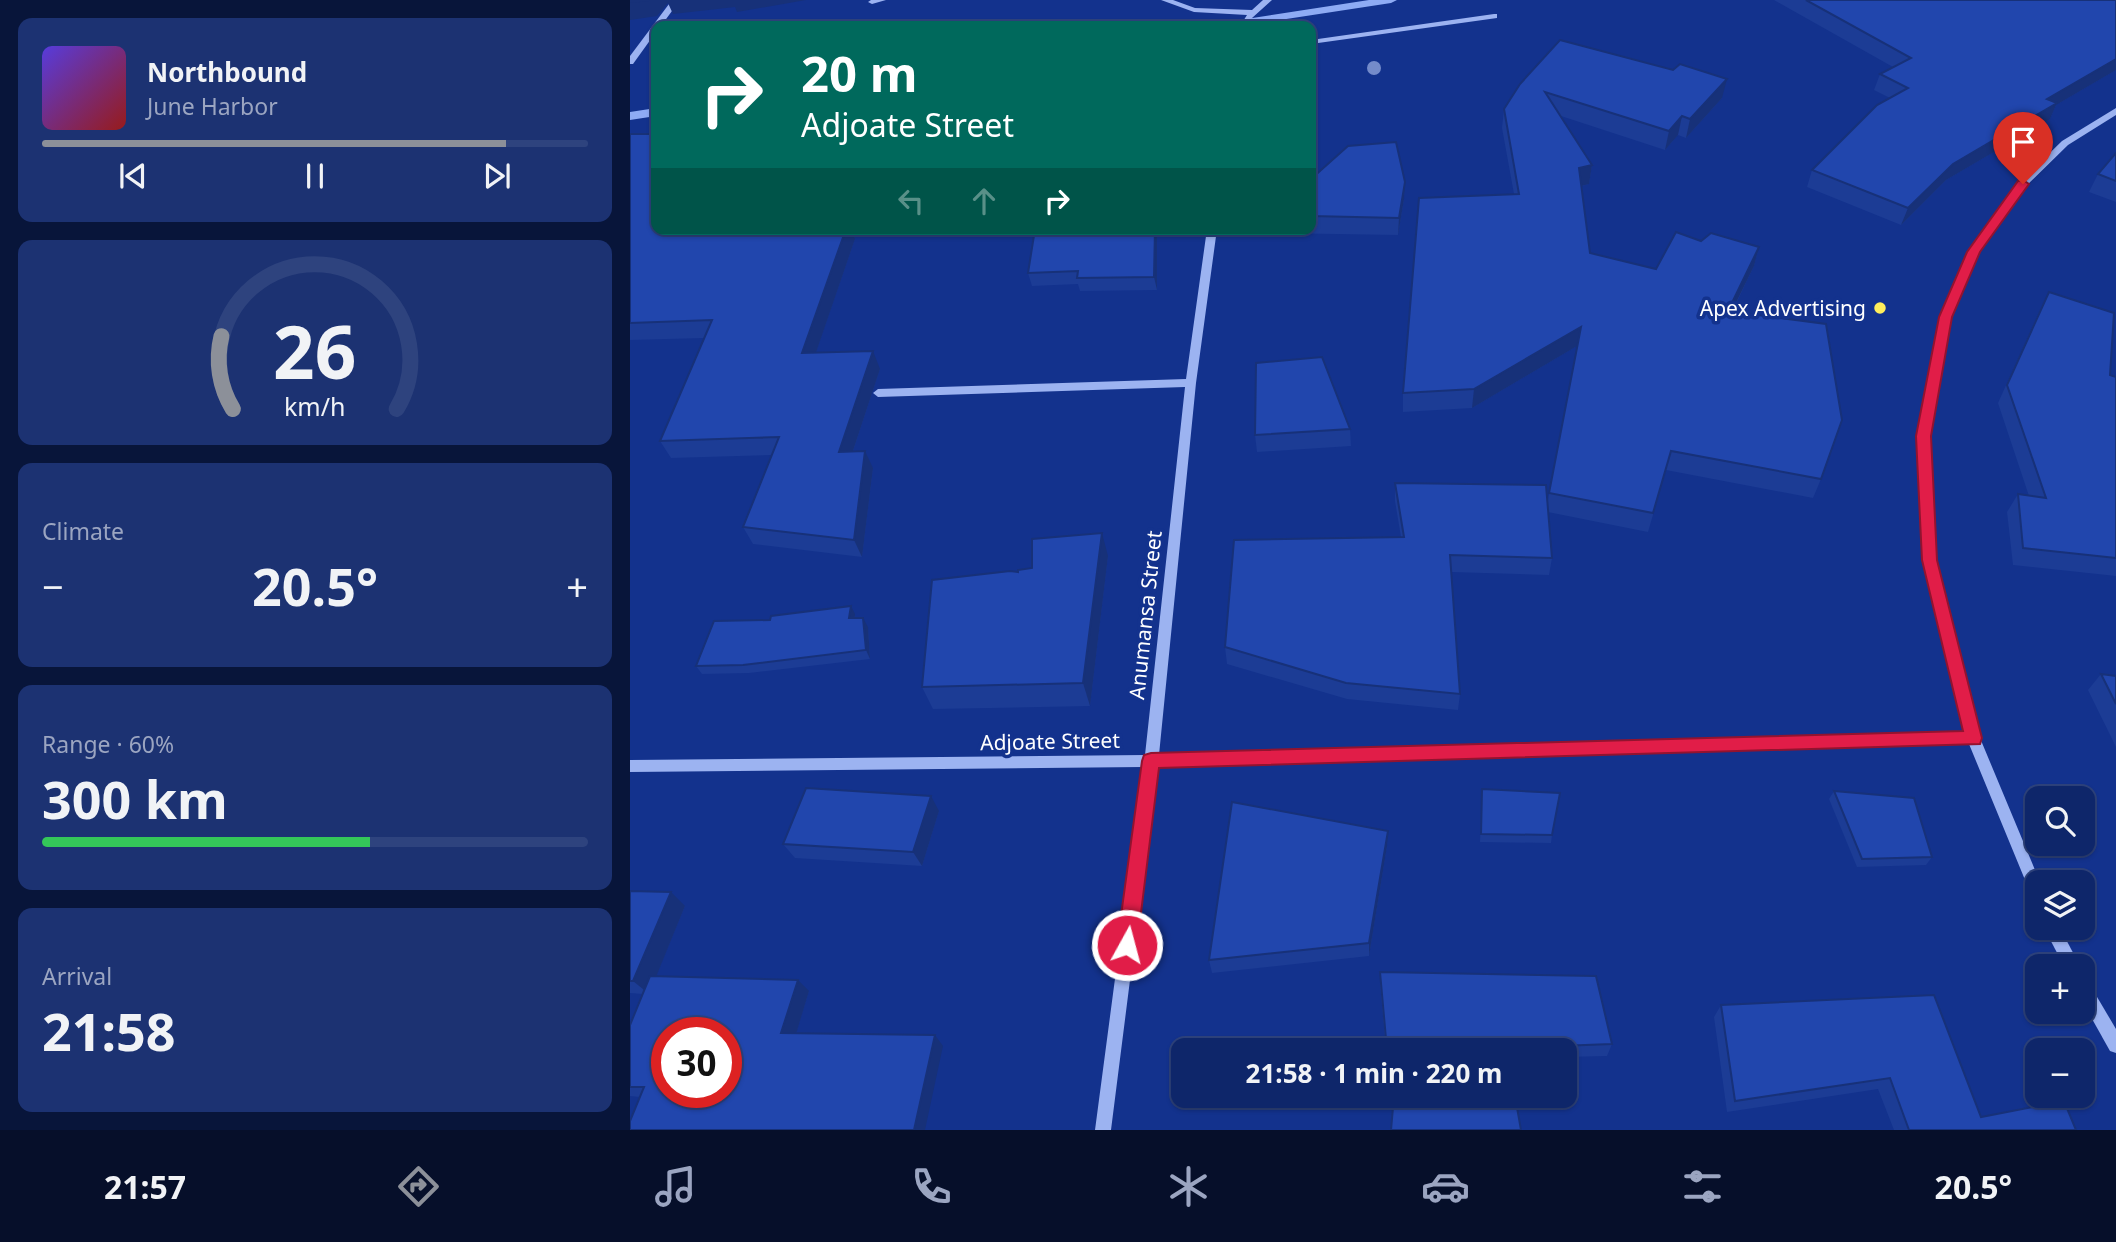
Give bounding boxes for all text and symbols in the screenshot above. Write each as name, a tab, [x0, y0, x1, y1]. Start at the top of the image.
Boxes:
text: 20 m	[801, 40, 918, 106]
icon: right	[686, 49, 777, 140]
text: Northbound	[147, 54, 307, 90]
text: June Harbor	[147, 90, 278, 122]
text: Adjoate Street	[801, 103, 1014, 146]
pin	[1993, 112, 2053, 184]
icon: arrive	[2004, 123, 2042, 161]
icon: previous	[114, 157, 152, 195]
icon: pause	[296, 157, 334, 195]
icon: next	[478, 157, 516, 195]
icon: left	[892, 182, 930, 220]
icon: ahead	[965, 182, 1003, 220]
icon: right	[1038, 182, 1076, 220]
place label: Apex Advertising	[1700, 294, 1866, 322]
marker: Apex Advertising	[1872, 300, 1888, 316]
text: 26	[273, 301, 357, 400]
text: km/h	[284, 388, 346, 422]
text: Climate	[42, 515, 124, 547]
street label: Anumansa Street	[1122, 529, 1168, 701]
text: 20.5°	[252, 550, 378, 621]
text: −	[42, 560, 64, 612]
text: +	[566, 560, 588, 612]
street label: Adjoate Street	[980, 726, 1121, 756]
text: Range · 60%	[42, 728, 174, 760]
text: 300 km	[42, 763, 228, 834]
map controls	[2025, 786, 2095, 1108]
button: search	[2025, 786, 2095, 856]
button: layers	[2025, 870, 2095, 940]
position arrow	[1090, 908, 1164, 982]
button: +	[2025, 954, 2095, 1024]
text: Arrival	[42, 960, 112, 992]
text: 21:58	[42, 995, 176, 1066]
speed limit sign: 30	[651, 1017, 742, 1108]
button: −	[2025, 1038, 2095, 1108]
text: 21:58 · 1 min · 220 m	[1246, 1055, 1502, 1091]
icon: directions	[394, 1162, 443, 1211]
icon: music	[651, 1162, 700, 1211]
icon: phone	[907, 1162, 956, 1211]
icon: climate	[1164, 1162, 1213, 1211]
icon: car	[1421, 1162, 1470, 1211]
icon: filters	[1678, 1162, 1727, 1211]
text: 21:57	[104, 1165, 186, 1208]
text: 20.5°	[1935, 1165, 2012, 1208]

